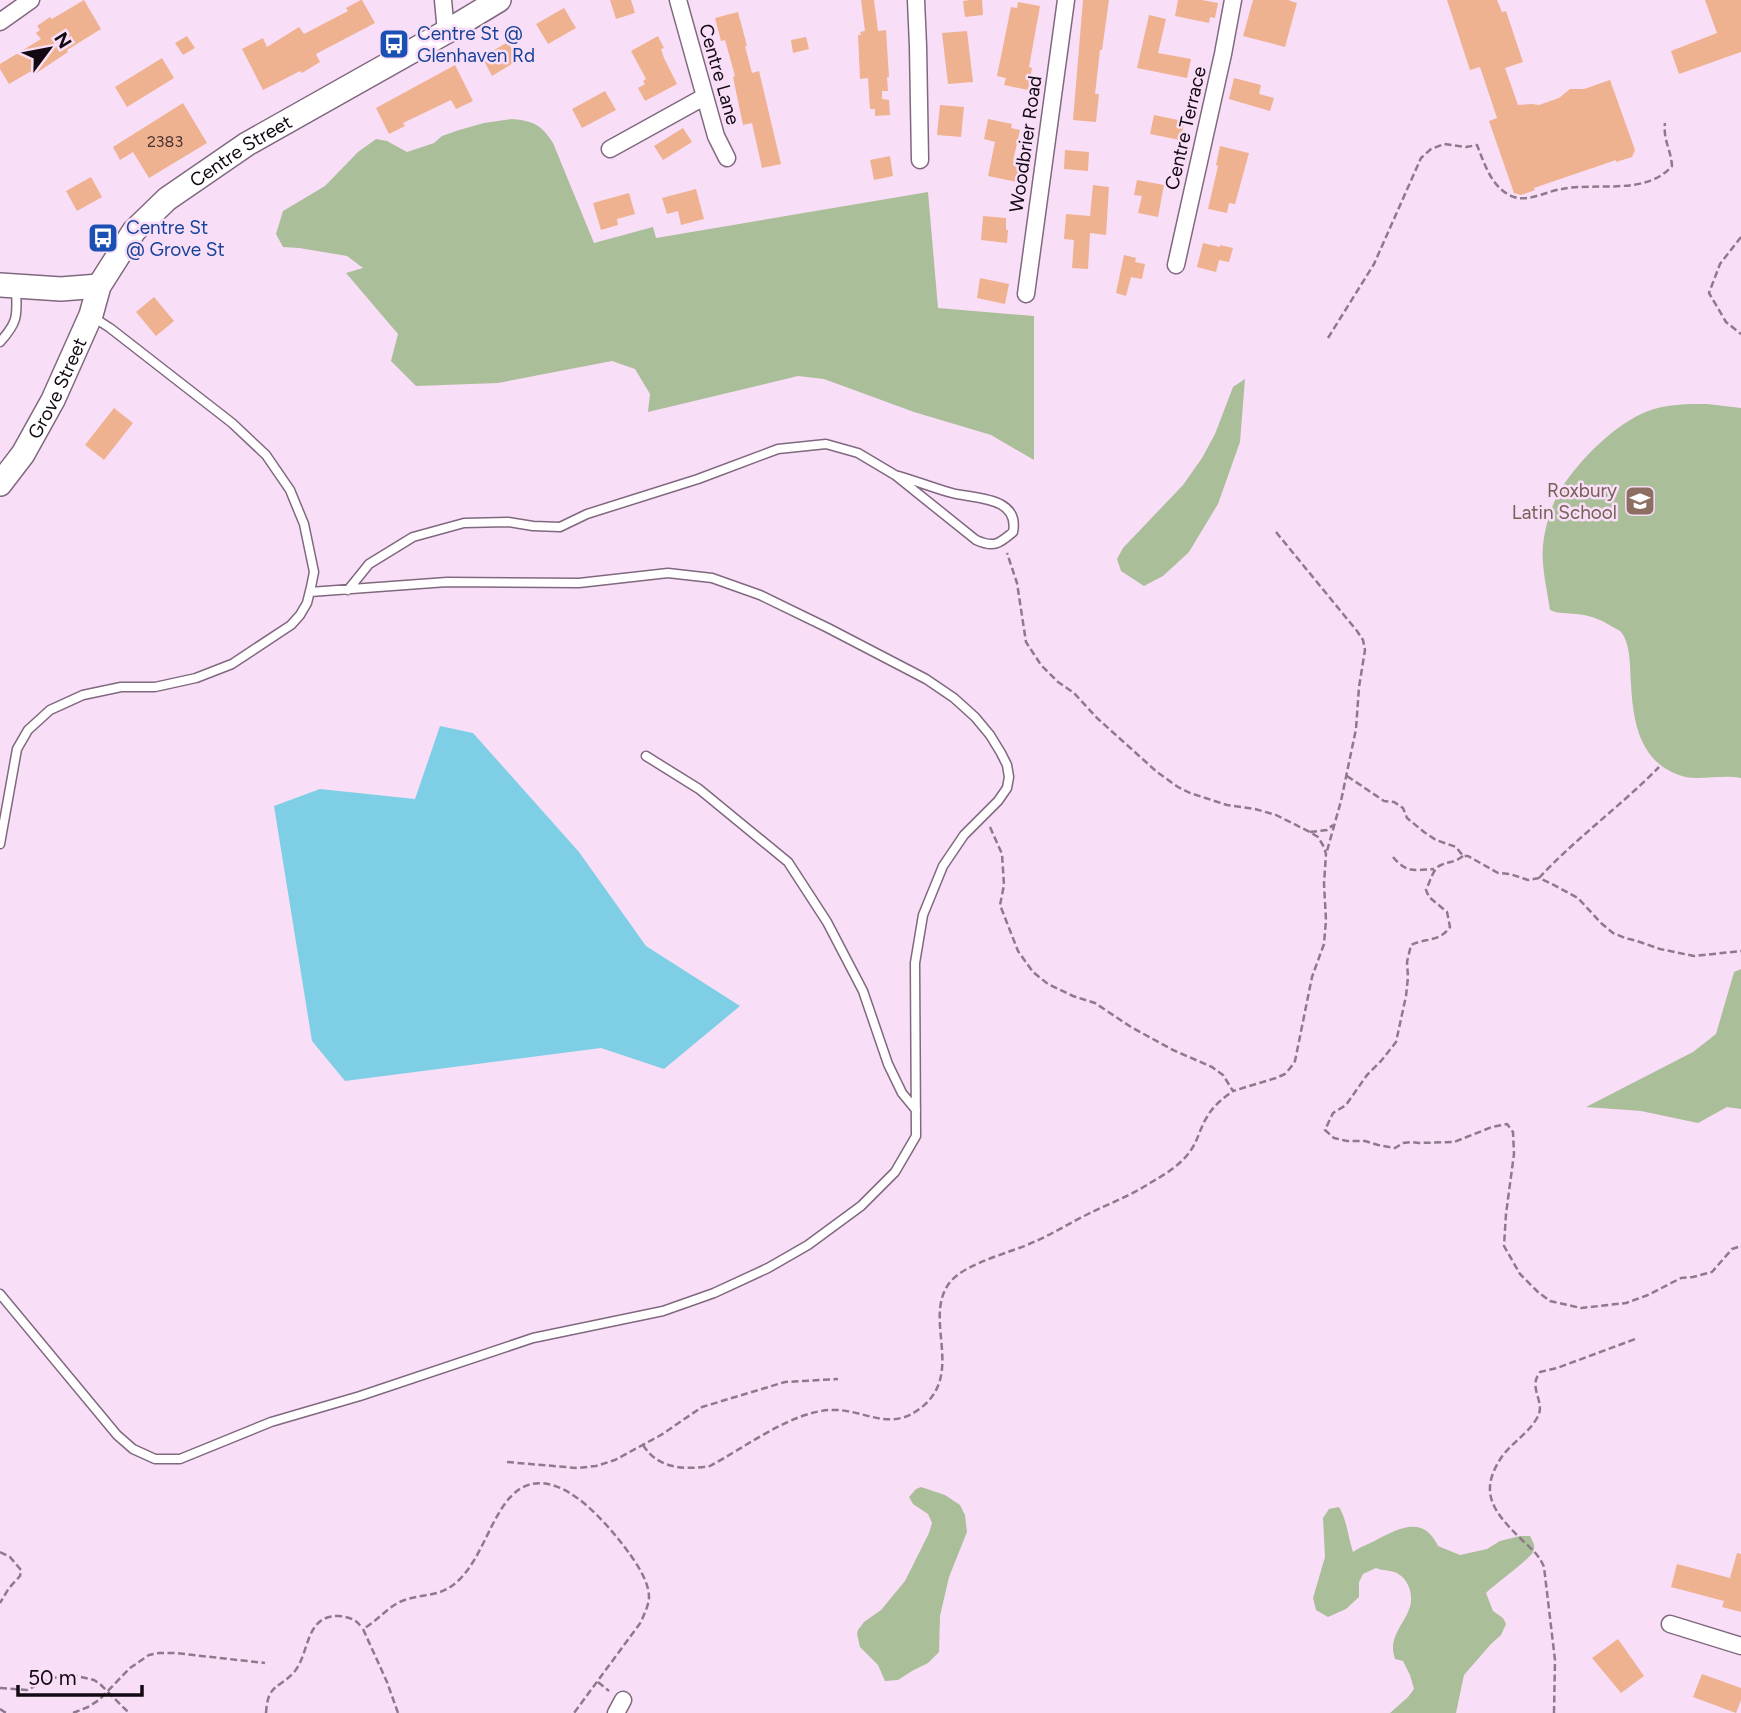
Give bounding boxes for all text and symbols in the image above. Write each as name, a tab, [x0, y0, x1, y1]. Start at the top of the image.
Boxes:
north arrow	[14, 14, 84, 84]
street label: Centre Lane	[694, 21, 745, 127]
place label: Centre St @ Glenhaven Rd	[417, 22, 535, 67]
bus stop icon: Centre St @ Glenhaven Rd	[377, 27, 411, 61]
text: N	[49, 28, 77, 53]
street label: Centre Terrace	[1160, 64, 1211, 192]
street label: Woodbrier Road	[1005, 74, 1046, 214]
street label: Centre Street	[185, 110, 296, 192]
house number: 2383	[147, 132, 183, 151]
place label: Centre St @ Grove St	[126, 216, 225, 261]
bus stop icon: Centre St @ Grove St	[86, 221, 120, 255]
street label: Grove Street	[23, 334, 91, 443]
place label: Roxbury Latin School	[1512, 479, 1617, 524]
school or university icon: Roxbury Latin School	[1623, 484, 1657, 518]
scale bar	[18, 1654, 142, 1698]
text: 50 m	[28, 1665, 77, 1690]

